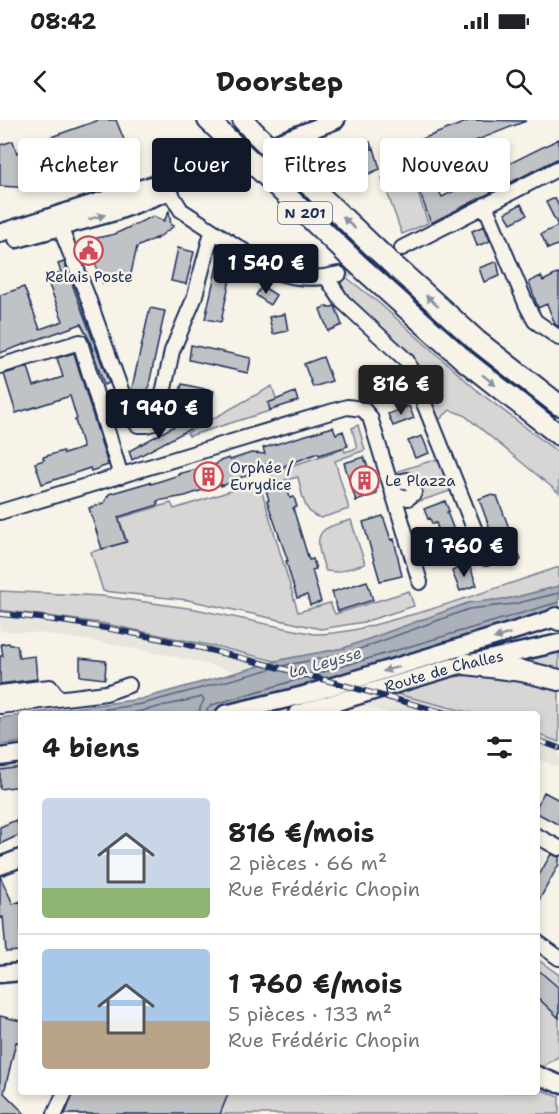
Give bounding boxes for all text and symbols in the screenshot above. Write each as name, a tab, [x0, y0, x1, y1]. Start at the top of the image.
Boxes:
text: 08:42	[30, 7, 97, 36]
text: Doorstep	[216, 63, 343, 100]
icon: back	[24, 65, 57, 98]
icon: search	[502, 65, 535, 98]
chip: Acheter	[18, 138, 140, 192]
chip: Louer	[152, 138, 251, 192]
chip: Filtres	[263, 138, 368, 192]
chip: Nouveau	[380, 138, 510, 192]
road number: N 201	[278, 202, 332, 224]
one-way arrow	[88, 212, 106, 221]
one-way arrow	[342, 217, 356, 231]
public building icon: Relais Poste	[73, 234, 105, 266]
pin: 1 540 €	[211, 244, 321, 295]
text: 1 540 €	[227, 250, 305, 276]
place label: Relais Poste	[45, 267, 133, 287]
one-way arrow	[425, 294, 440, 308]
pin: 816 €	[359, 365, 443, 416]
text: 816 €	[372, 371, 430, 397]
one-way arrow	[481, 374, 497, 387]
pin: 1 940 €	[104, 389, 214, 440]
text: 1 940 €	[120, 395, 198, 421]
place label: Orphée / Eurydice	[230, 458, 294, 495]
building icon: Orphée / Eurydice	[193, 461, 225, 493]
building icon: Le Plazza	[348, 465, 380, 497]
place label: Le Plazza	[385, 471, 456, 491]
pin: 1 760 €	[409, 527, 519, 578]
text: 1 760 €	[425, 533, 503, 559]
one-way arrow	[493, 631, 511, 641]
water label: La Leysse	[286, 642, 364, 683]
street label: Route de Challes	[382, 646, 505, 697]
one-way arrow	[382, 665, 400, 674]
text: 4 biens	[42, 730, 140, 765]
icon: filters	[483, 731, 516, 764]
text: 816 €/mois	[228, 815, 375, 850]
icon: home	[90, 822, 162, 894]
text: 2 pièces · 66 m²	[228, 850, 387, 876]
text: Rue Frédéric Chopin	[228, 876, 420, 902]
text: 1 760 €/mois	[228, 966, 402, 1001]
icon: home	[90, 973, 162, 1045]
text: 5 pièces · 133 m²	[228, 1001, 392, 1027]
text: Rue Frédéric Chopin	[228, 1027, 420, 1053]

